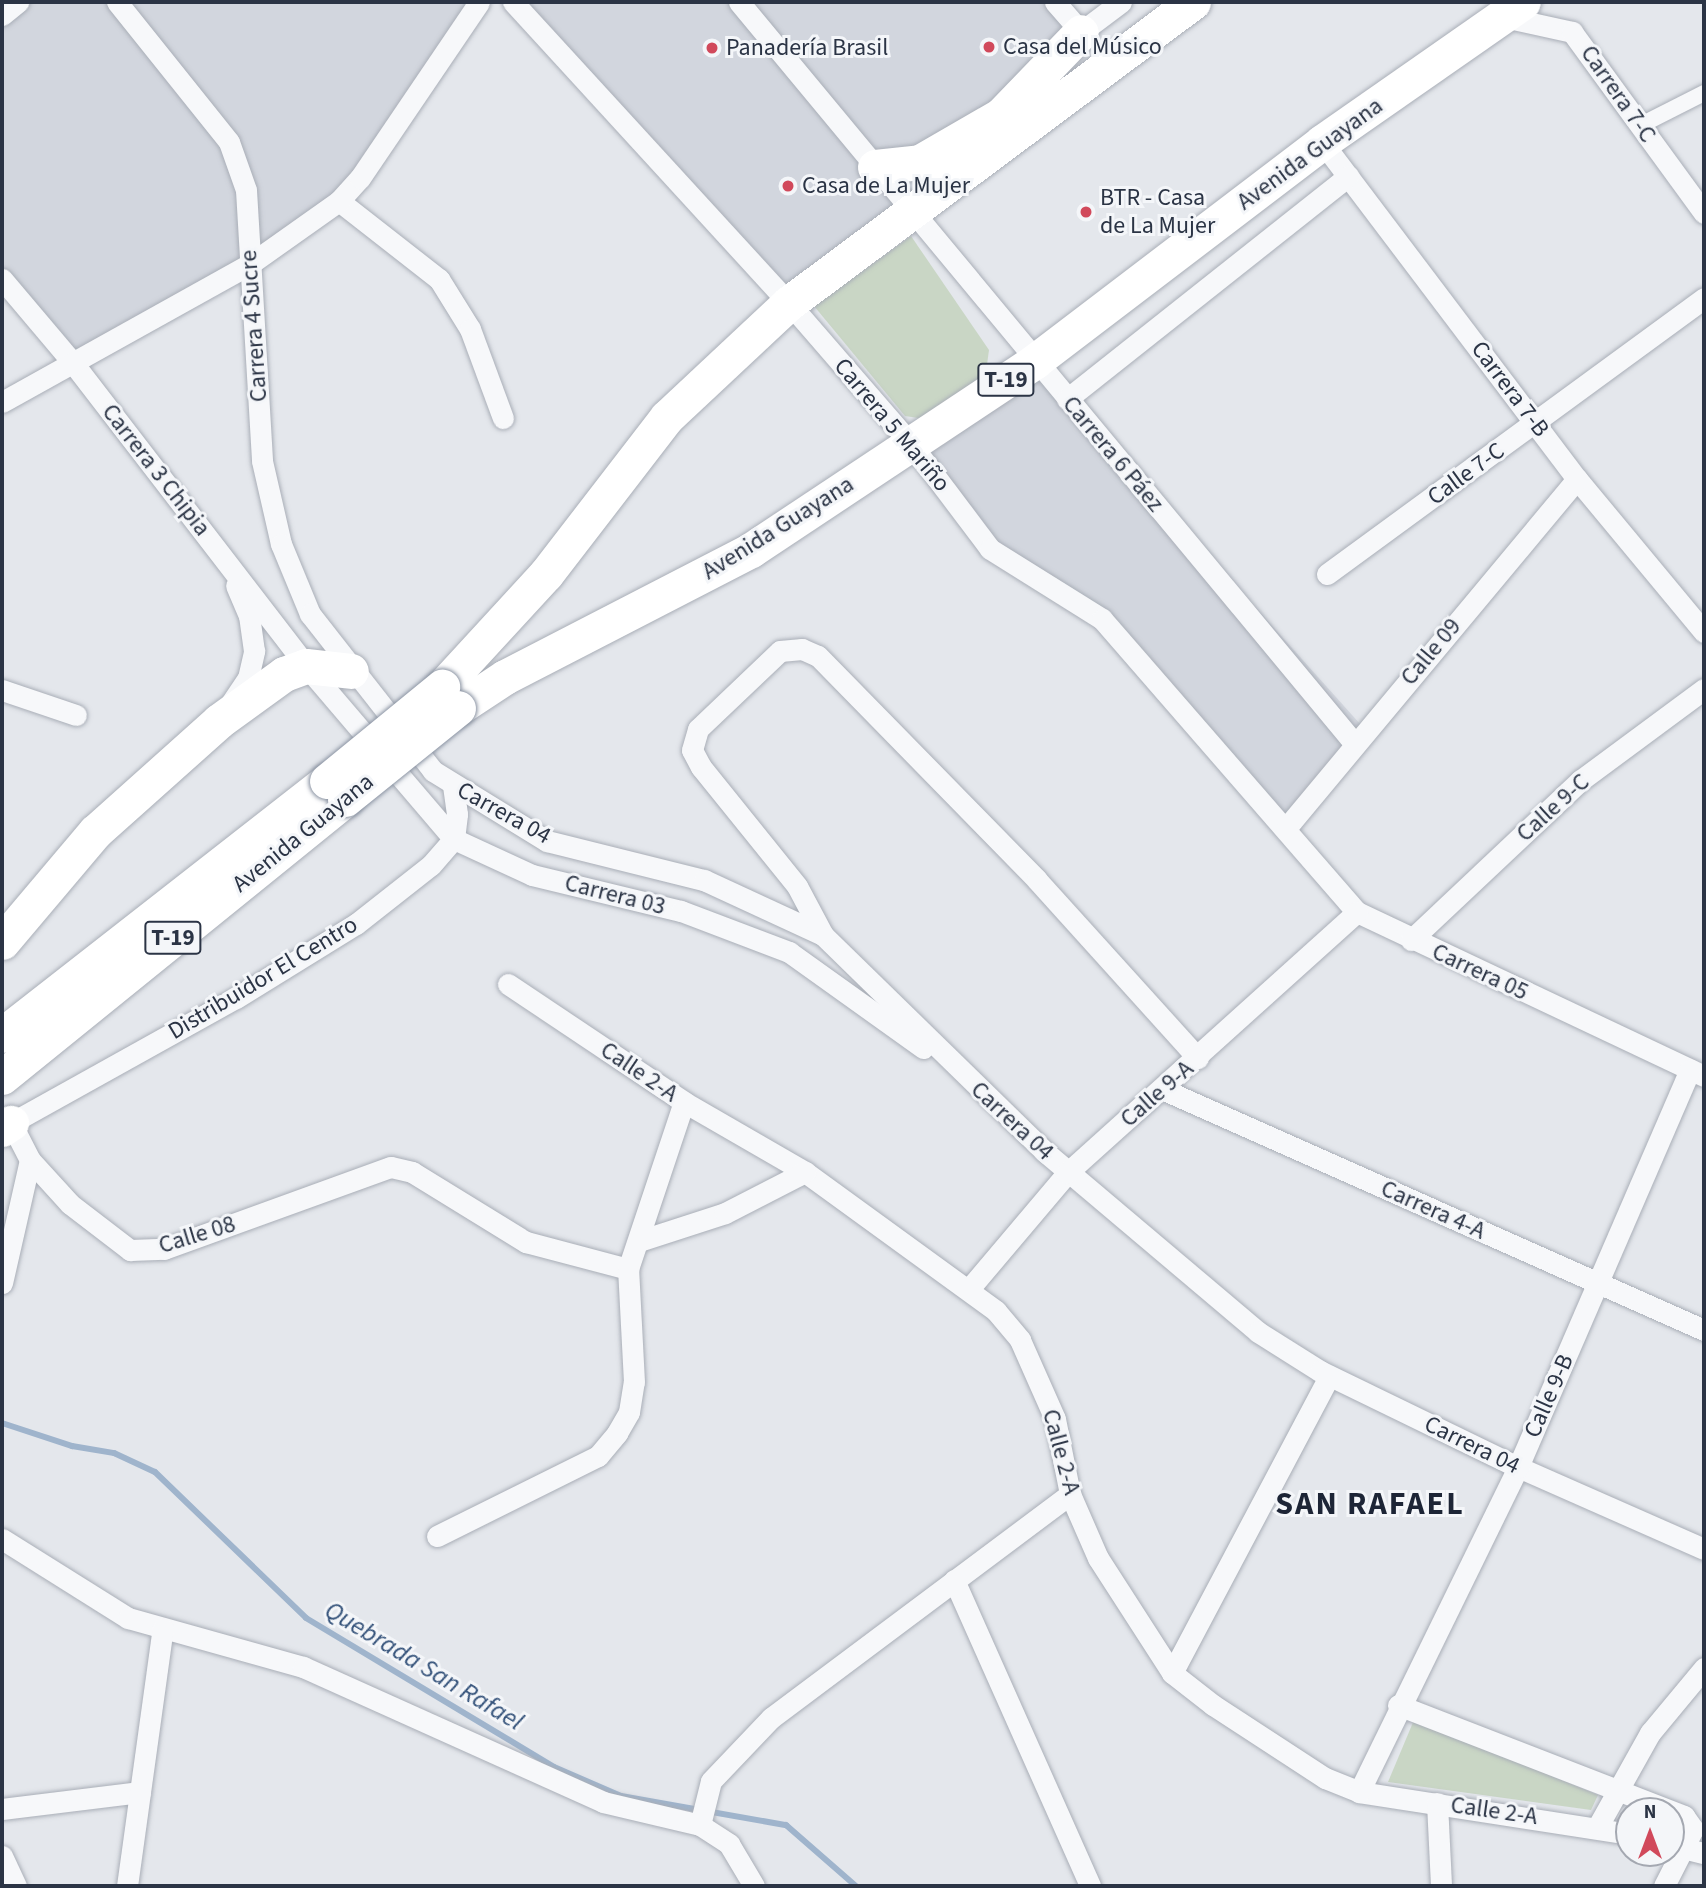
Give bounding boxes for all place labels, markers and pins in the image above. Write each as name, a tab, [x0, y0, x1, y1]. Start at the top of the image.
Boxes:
place label: Casa del Músico	[1003, 33, 1162, 61]
place label: Panadería Brasil	[726, 34, 888, 62]
marker: Casa del Músico	[981, 39, 997, 55]
marker: Panadería Brasil	[704, 40, 720, 56]
place label: Casa de La Mujer	[802, 172, 970, 200]
marker: Casa de La Mujer	[780, 178, 796, 194]
place label: BTR - Casa de La Mujer	[1100, 184, 1215, 240]
marker: BTR - Casa de La Mujer	[1078, 204, 1094, 220]

